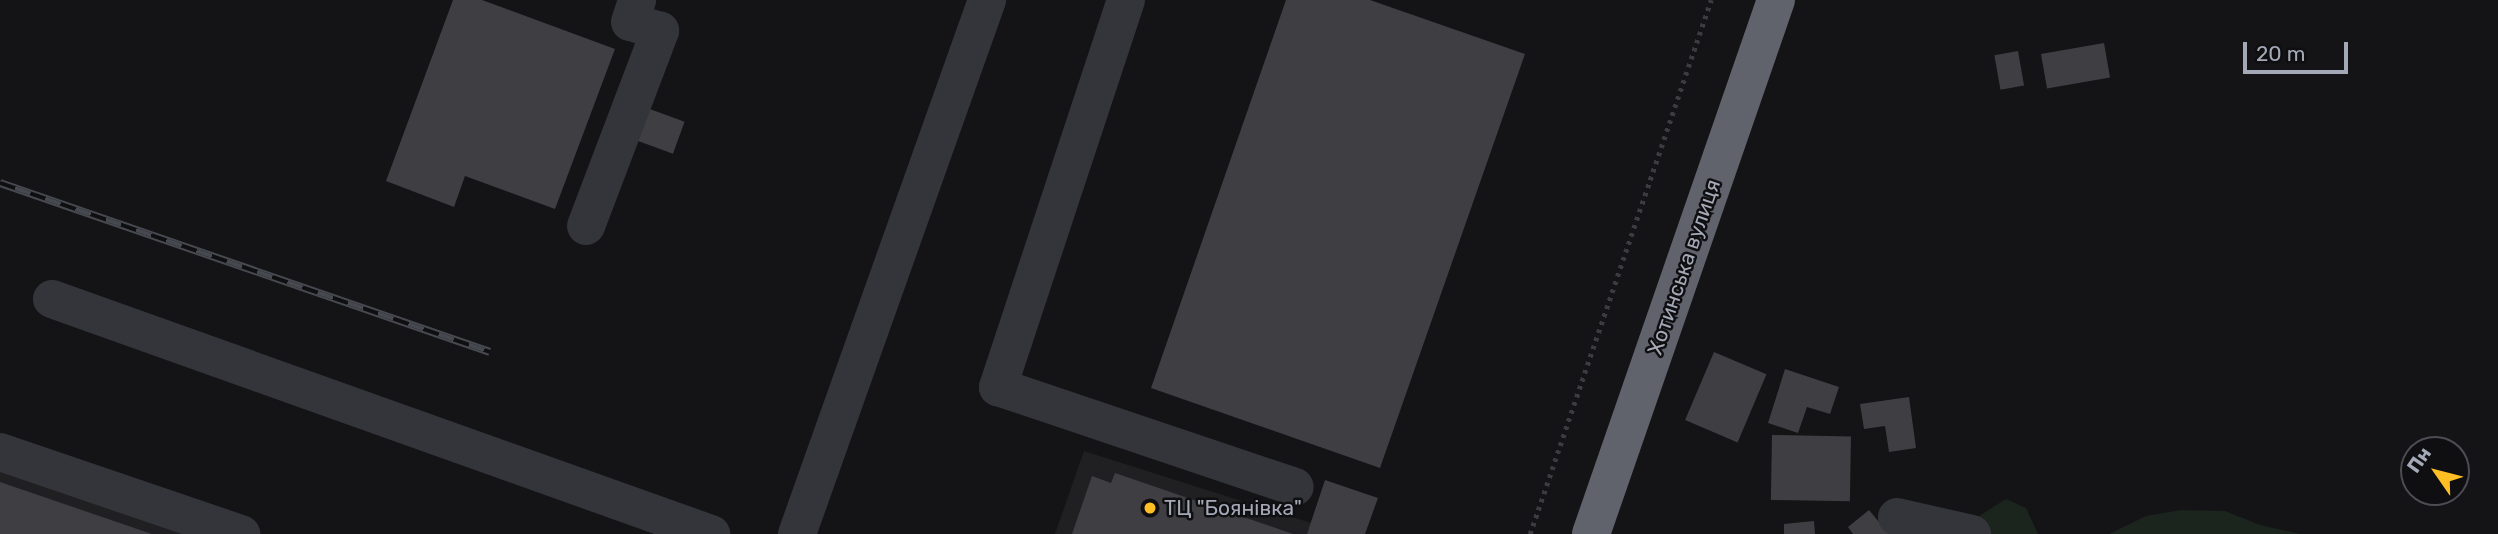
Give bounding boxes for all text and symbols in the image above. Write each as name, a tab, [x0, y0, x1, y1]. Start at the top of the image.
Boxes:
scale bar	[2246, 28, 2351, 72]
text: 20 m	[2256, 41, 2305, 66]
street label: Хотинська вулиця	[1642, 176, 1726, 358]
north arrow	[2400, 436, 2470, 506]
text: Пн	[2402, 442, 2436, 477]
place label: ТЦ "Боянівка"	[1164, 495, 1302, 521]
marker: ТЦ "Боянівка"	[1142, 500, 1158, 516]

